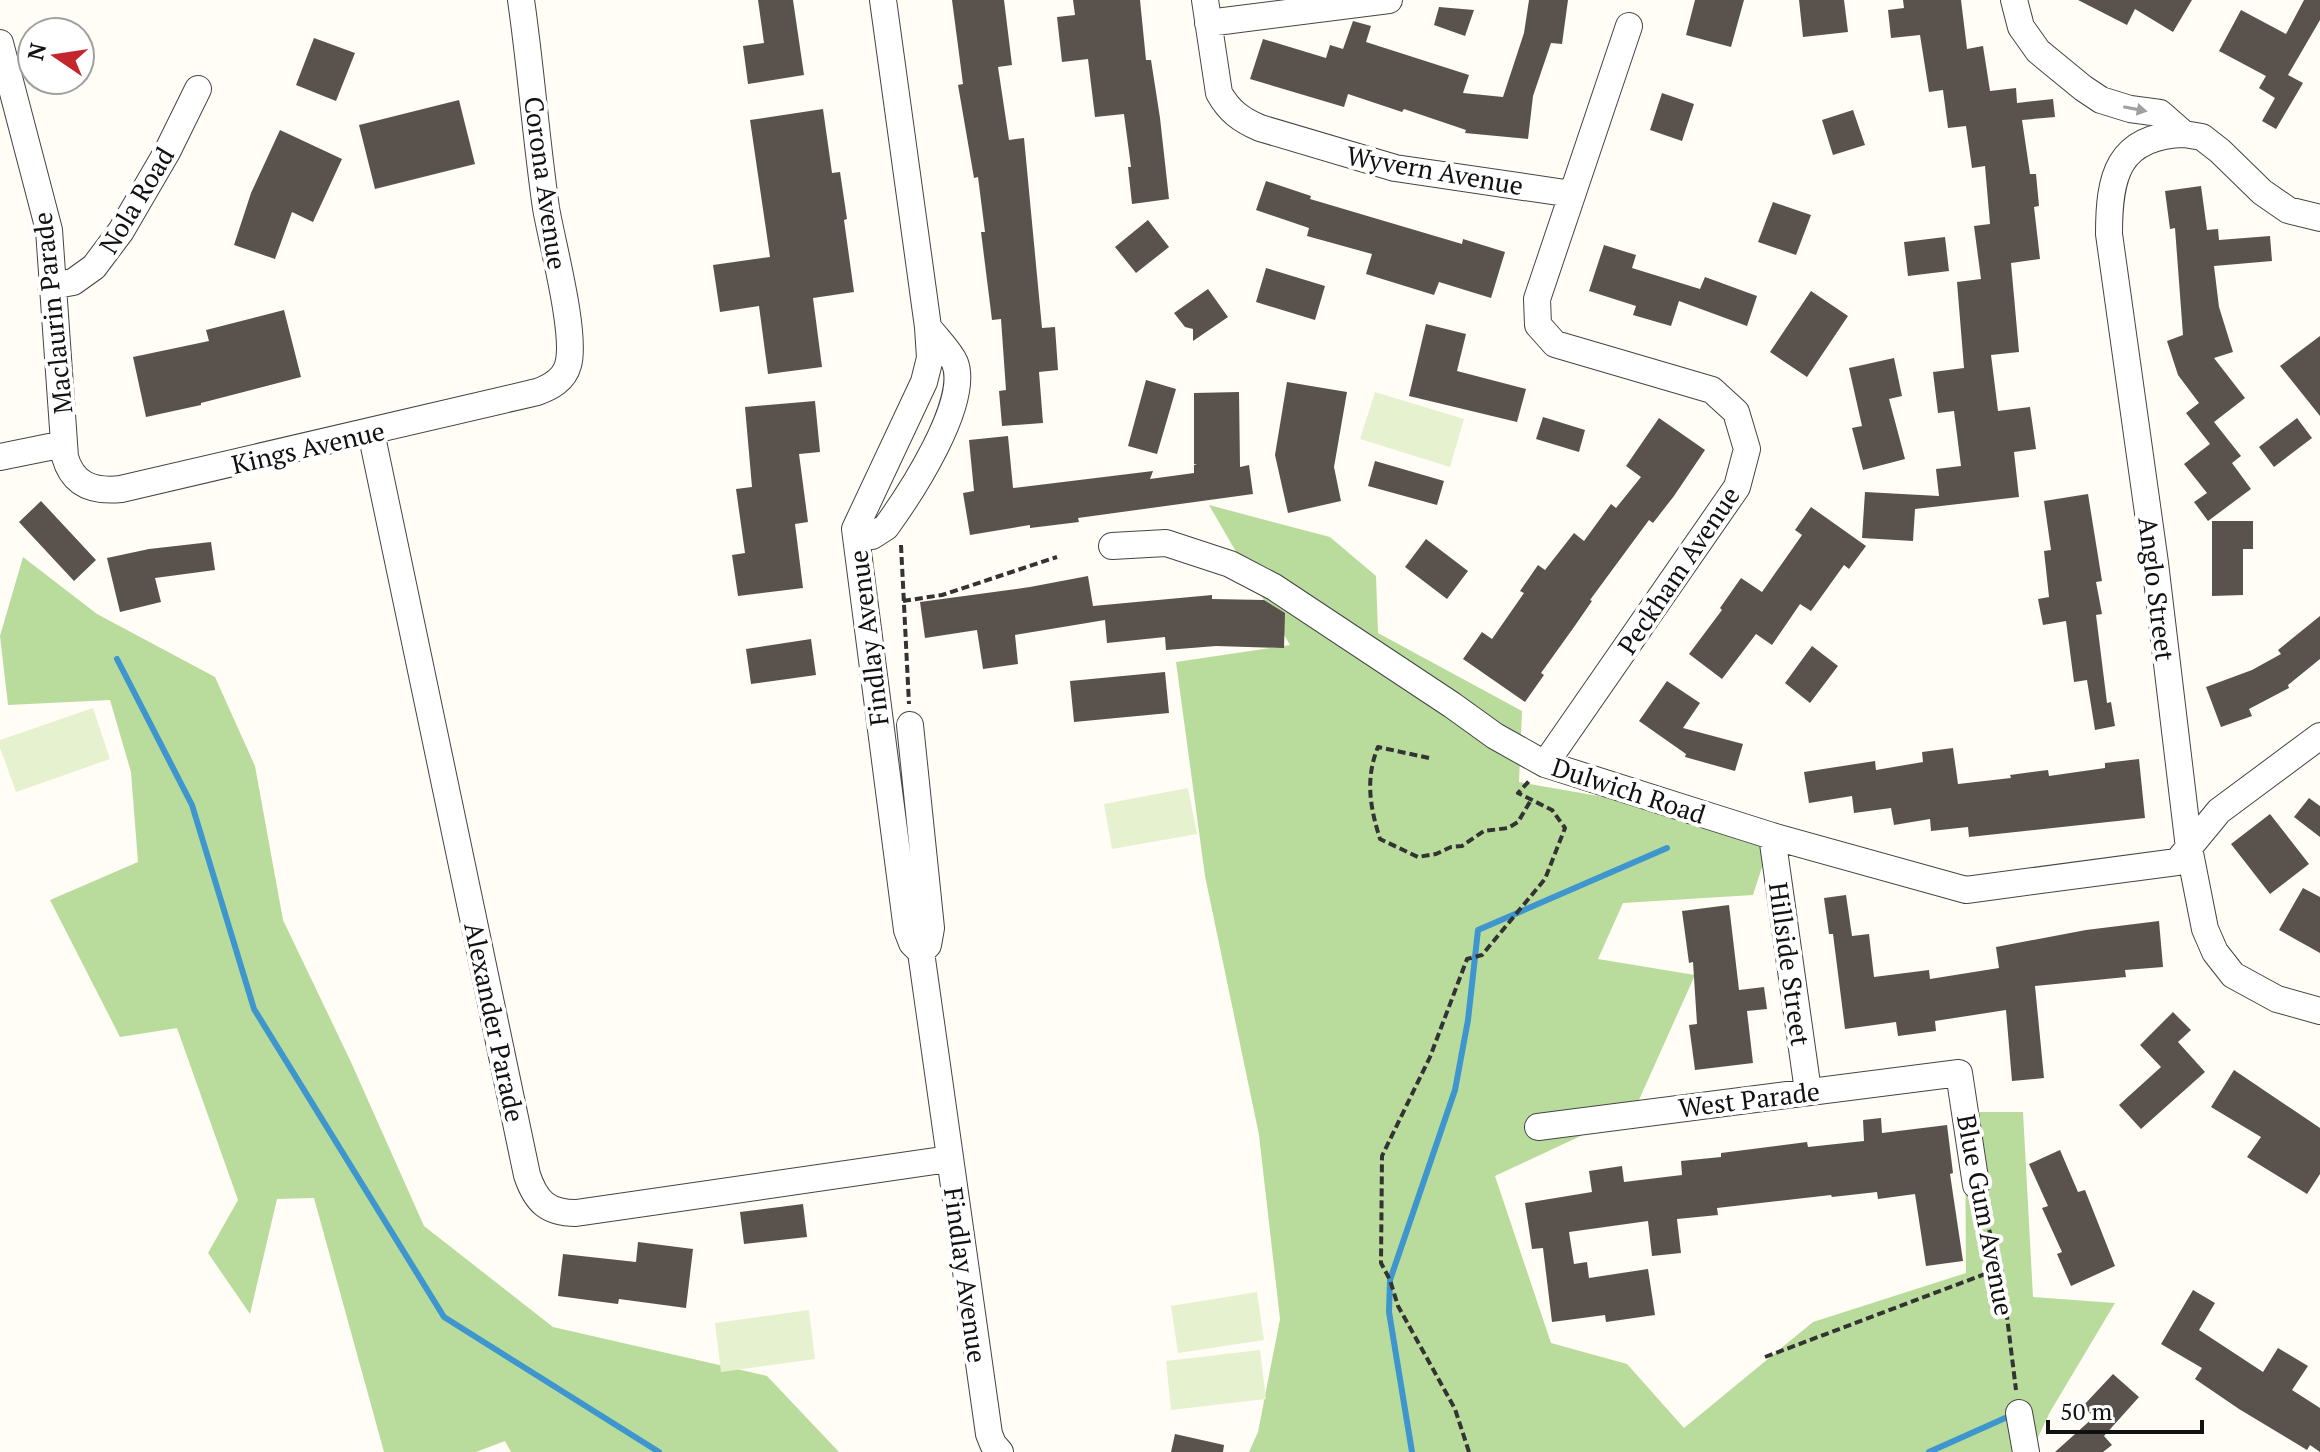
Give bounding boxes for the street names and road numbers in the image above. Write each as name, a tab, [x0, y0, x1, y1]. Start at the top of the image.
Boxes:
street label: Corona Avenue	[517, 94, 575, 272]
street label: Wyvern Avenue	[1344, 138, 1526, 202]
street label: Nola Road	[91, 140, 181, 260]
street label: Maclaurin Parade	[25, 211, 79, 415]
street label: Kings Avenue	[228, 413, 388, 481]
street label: Peckham Avenue	[1609, 480, 1747, 660]
street label: Anglo Street	[2131, 515, 2183, 663]
street label: Findlay Avenue	[840, 548, 896, 728]
street label: Dulwich Road	[1548, 749, 1710, 831]
street label: Hillside Street	[1762, 880, 1818, 1048]
street label: Alexander Parade	[457, 919, 533, 1125]
street label: West Parade	[1676, 1073, 1822, 1125]
street label: Blue Gum Avenue	[1950, 1111, 2022, 1319]
street label: Findlay Avenue	[937, 1185, 995, 1365]

